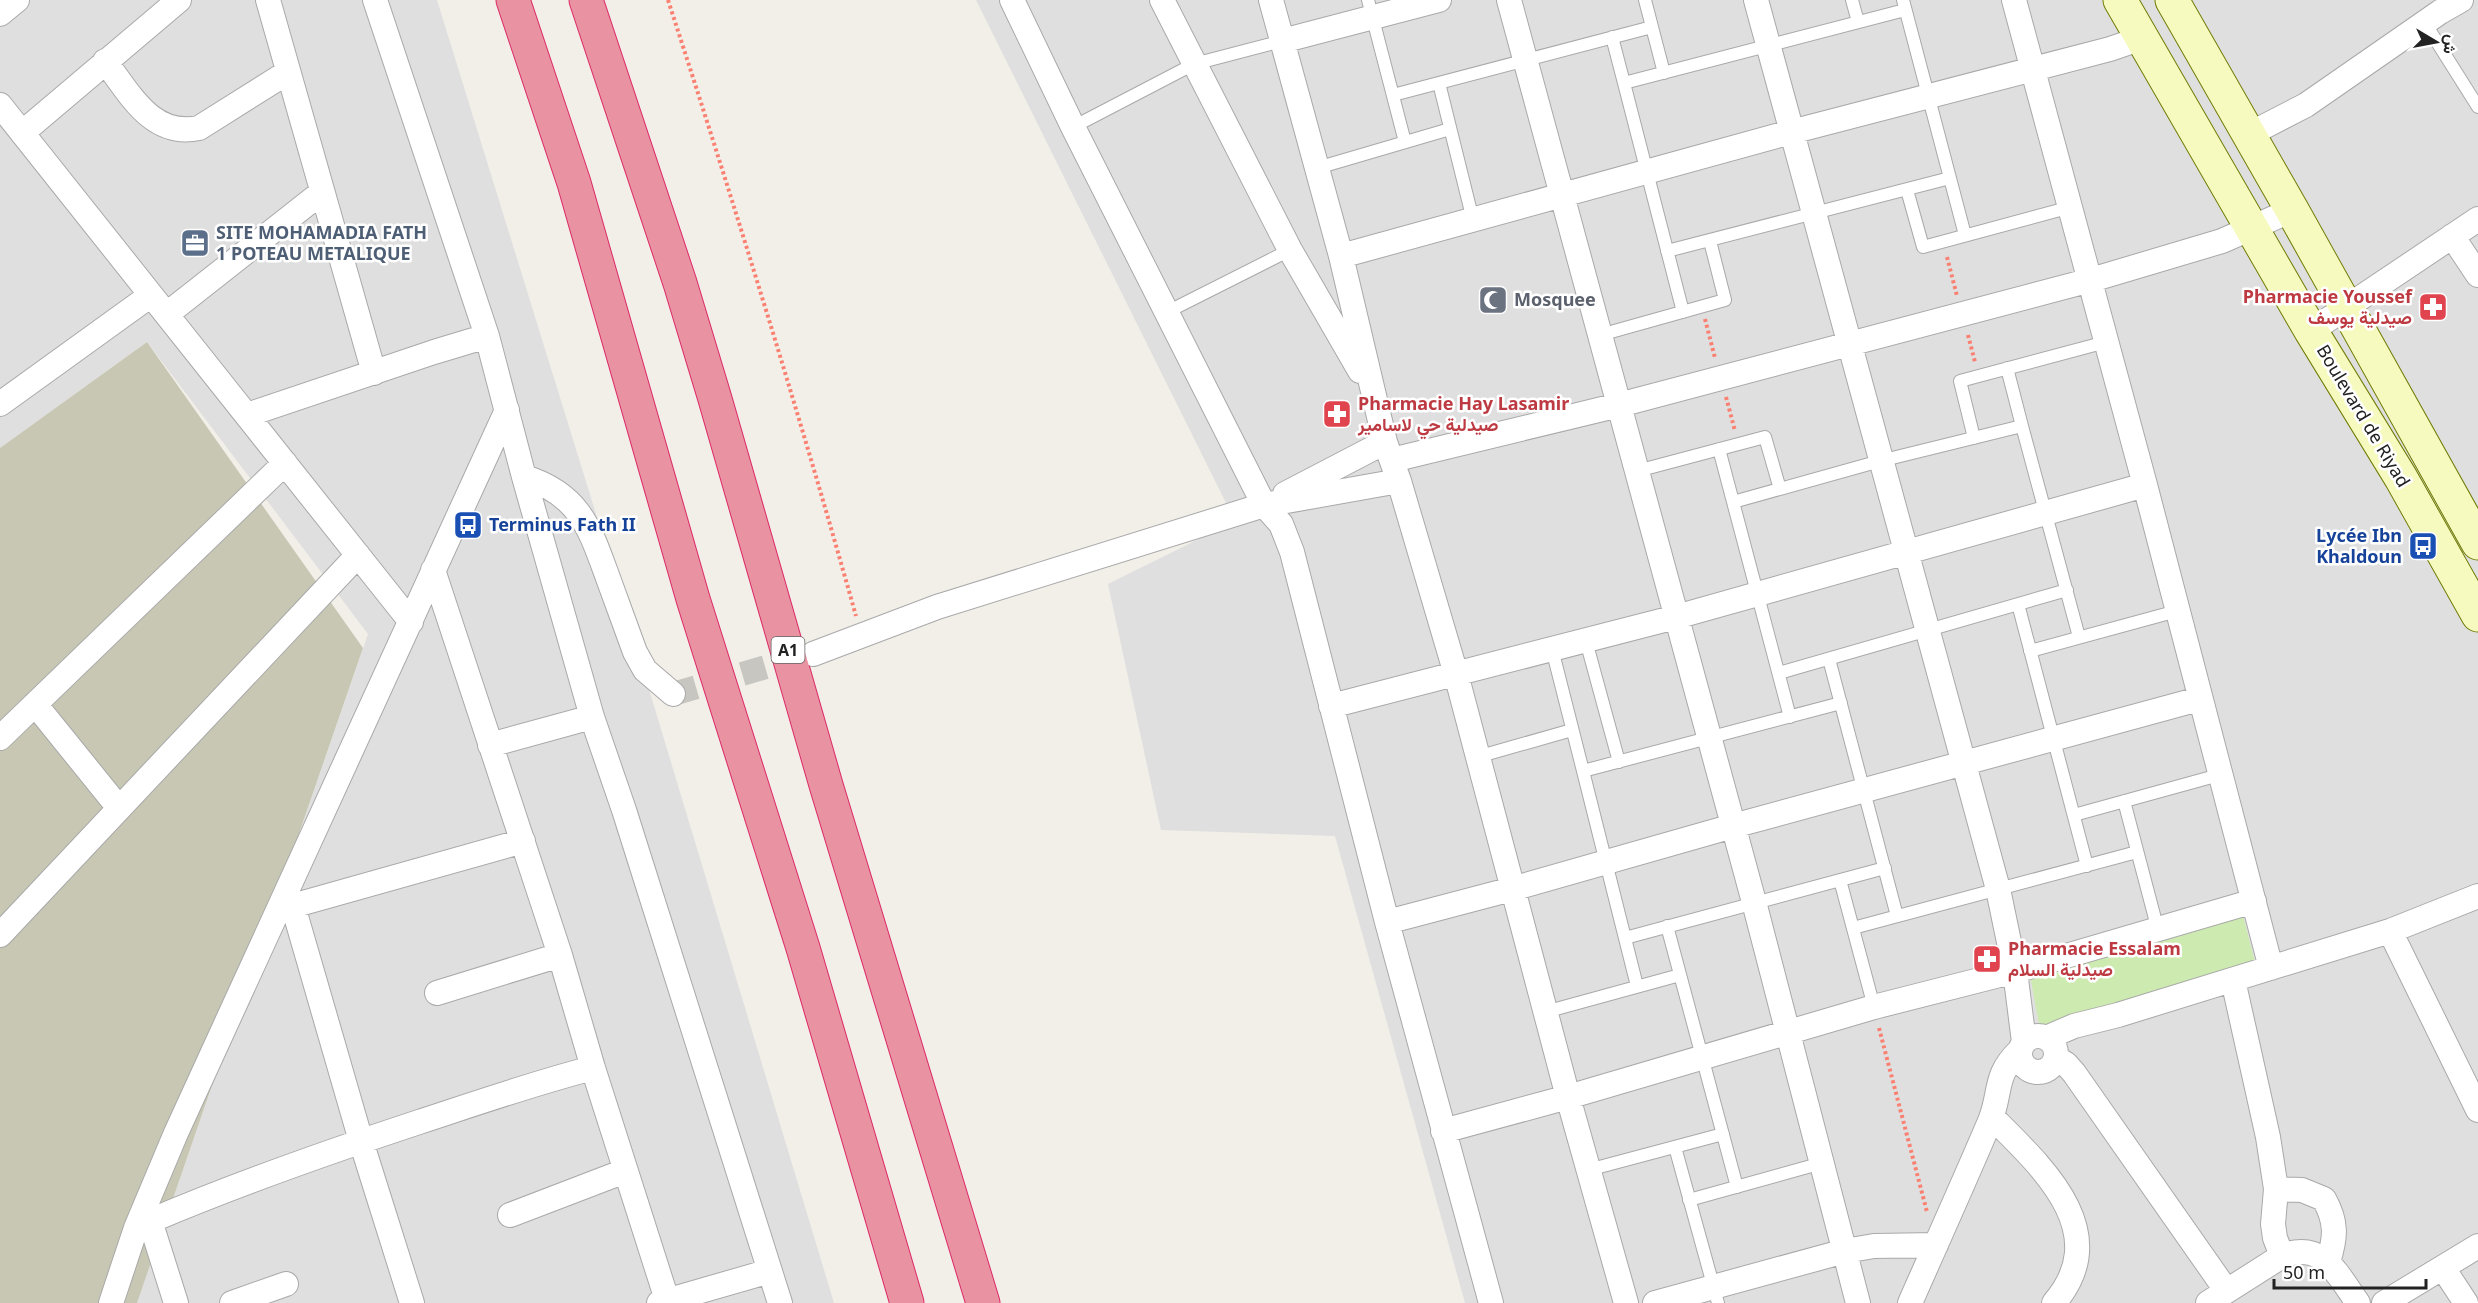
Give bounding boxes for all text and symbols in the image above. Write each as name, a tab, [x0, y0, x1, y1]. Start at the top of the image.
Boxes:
north arrow	[2406, 12, 2466, 72]
text: ش	[2438, 33, 2463, 56]
place label: SITE MOHAMADIA FATH 1 POTEAU METALIQUE	[216, 220, 427, 265]
office icon: SITE MOHAMADIA FATH 1 POTEAU METALIQUE	[179, 227, 211, 259]
mosque icon: Mosquee	[1477, 284, 1509, 316]
place label: Pharmacie Youssef صيدلية يوسف	[2243, 284, 2413, 329]
place label: Mosquee	[1514, 287, 1596, 311]
pharmacy icon: Pharmacie Youssef صيدلية يوسف	[2417, 291, 2449, 323]
street label: Boulevard de Riyad	[2312, 340, 2416, 491]
place label: Pharmacie Hay Lasamir صيدلية حي لاسامير	[1357, 391, 1569, 440]
pharmacy icon: Pharmacie Hay Lasamir صيدلية حي لاسامير	[1321, 398, 1353, 430]
bus stop icon: Terminus Fath II	[452, 509, 484, 541]
place label: Terminus Fath II	[489, 512, 636, 536]
place label: Lycée Ibn Khaldoun	[2316, 523, 2402, 568]
bus stop icon: Lycée Ibn Khaldoun	[2407, 530, 2439, 562]
road number: A1	[772, 637, 804, 663]
place label: Pharmacie Essalam صيدلية السلام	[2008, 936, 2181, 982]
pharmacy icon: Pharmacie Essalam صيدلية السلام	[1971, 943, 2003, 975]
scale bar	[2274, 1252, 2426, 1290]
text: 50 m	[2283, 1260, 2325, 1284]

